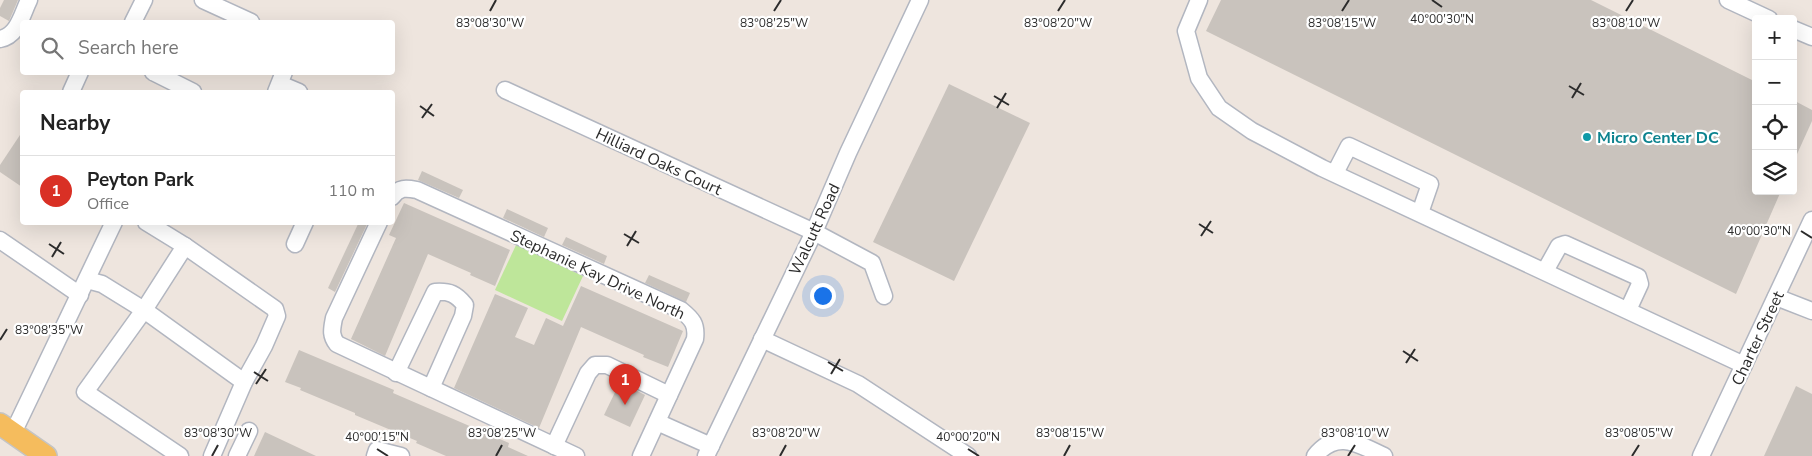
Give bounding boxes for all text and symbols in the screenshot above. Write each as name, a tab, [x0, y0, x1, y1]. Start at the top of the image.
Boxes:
text: 40°00'30"N	[1410, 11, 1474, 27]
text: 83°08'30"W	[456, 15, 524, 31]
text: 83°08'25"W	[740, 15, 808, 31]
text: 83°08'20"W	[1024, 15, 1092, 31]
text: 83°08'15"W	[1308, 15, 1376, 31]
text: 83°08'10"W	[1592, 15, 1660, 31]
map controls	[1752, 15, 1797, 195]
button: +	[1752, 15, 1797, 60]
search box	[20, 20, 395, 75]
icon: search	[38, 34, 66, 62]
text: Search here	[78, 35, 179, 61]
button: −	[1752, 60, 1797, 105]
button: locate	[1752, 105, 1797, 150]
text: Nearby	[40, 109, 110, 137]
street label: Hilliard Oaks Court	[592, 123, 726, 201]
place label: Micro Center DC	[1597, 127, 1719, 149]
marker: Micro Center DC	[1581, 131, 1593, 143]
button: layers	[1752, 150, 1797, 195]
text: Peyton Park	[87, 167, 194, 193]
text: 1	[51, 180, 61, 202]
text: 110 m	[328, 180, 375, 202]
street label: Walcutt Road	[784, 180, 846, 279]
text: Office	[87, 193, 129, 215]
text: 40°00'30"N	[1727, 223, 1791, 239]
street label: Stephanie Kay Drive North	[507, 225, 689, 325]
your location	[810, 283, 836, 309]
street label: Charter Street	[1726, 287, 1790, 389]
text: 83°08'35"W	[15, 322, 83, 338]
pin: 1	[609, 364, 641, 405]
text: 83°08'30"W	[184, 425, 252, 441]
text: 83°08'25"W	[468, 425, 536, 441]
text: 83°08'20"W	[752, 425, 820, 441]
text: 83°08'15"W	[1036, 425, 1104, 441]
text: 83°08'10"W	[1321, 425, 1389, 441]
text: 83°08'05"W	[1605, 425, 1673, 441]
text: 40°00'15"N	[345, 429, 409, 445]
text: 40°00'20"N	[936, 429, 1000, 445]

